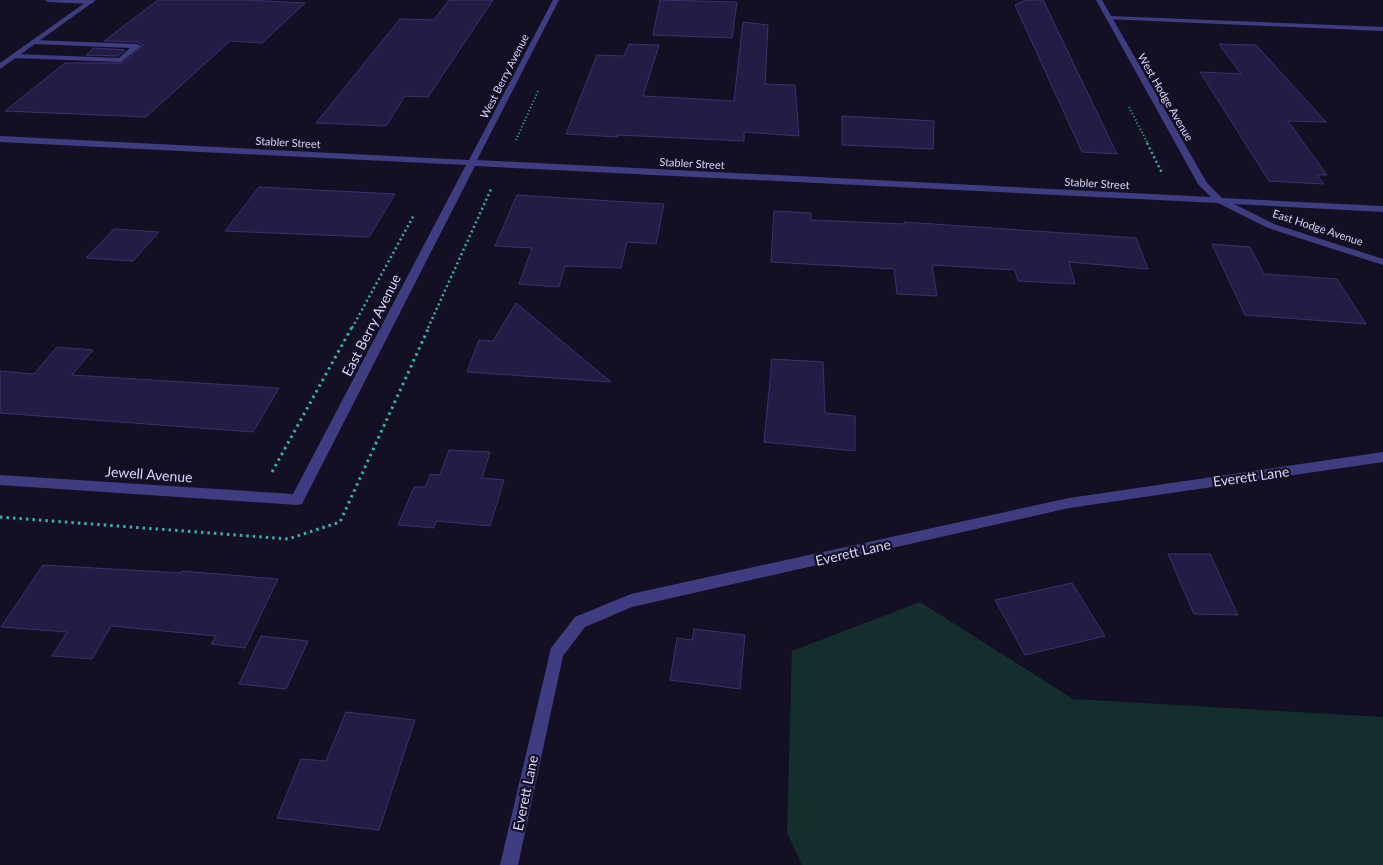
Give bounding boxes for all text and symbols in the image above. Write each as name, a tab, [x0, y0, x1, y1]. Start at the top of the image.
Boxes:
street label: West Berry Avenue	[477, 31, 531, 120]
street label: West Hodge Avenue	[1136, 51, 1196, 143]
street label: Stabler Street	[255, 134, 321, 150]
street label: Stabler Street	[659, 155, 725, 171]
street label: Stabler Street	[1064, 175, 1130, 191]
street label: East Hodge Avenue	[1271, 206, 1365, 248]
street label: East Berry Avenue	[338, 271, 404, 379]
street label: Jewell Avenue	[105, 462, 193, 486]
street label: Everett Lane	[1212, 462, 1290, 490]
street label: Everett Lane	[814, 535, 892, 569]
street label: Everett Lane	[509, 754, 541, 832]

